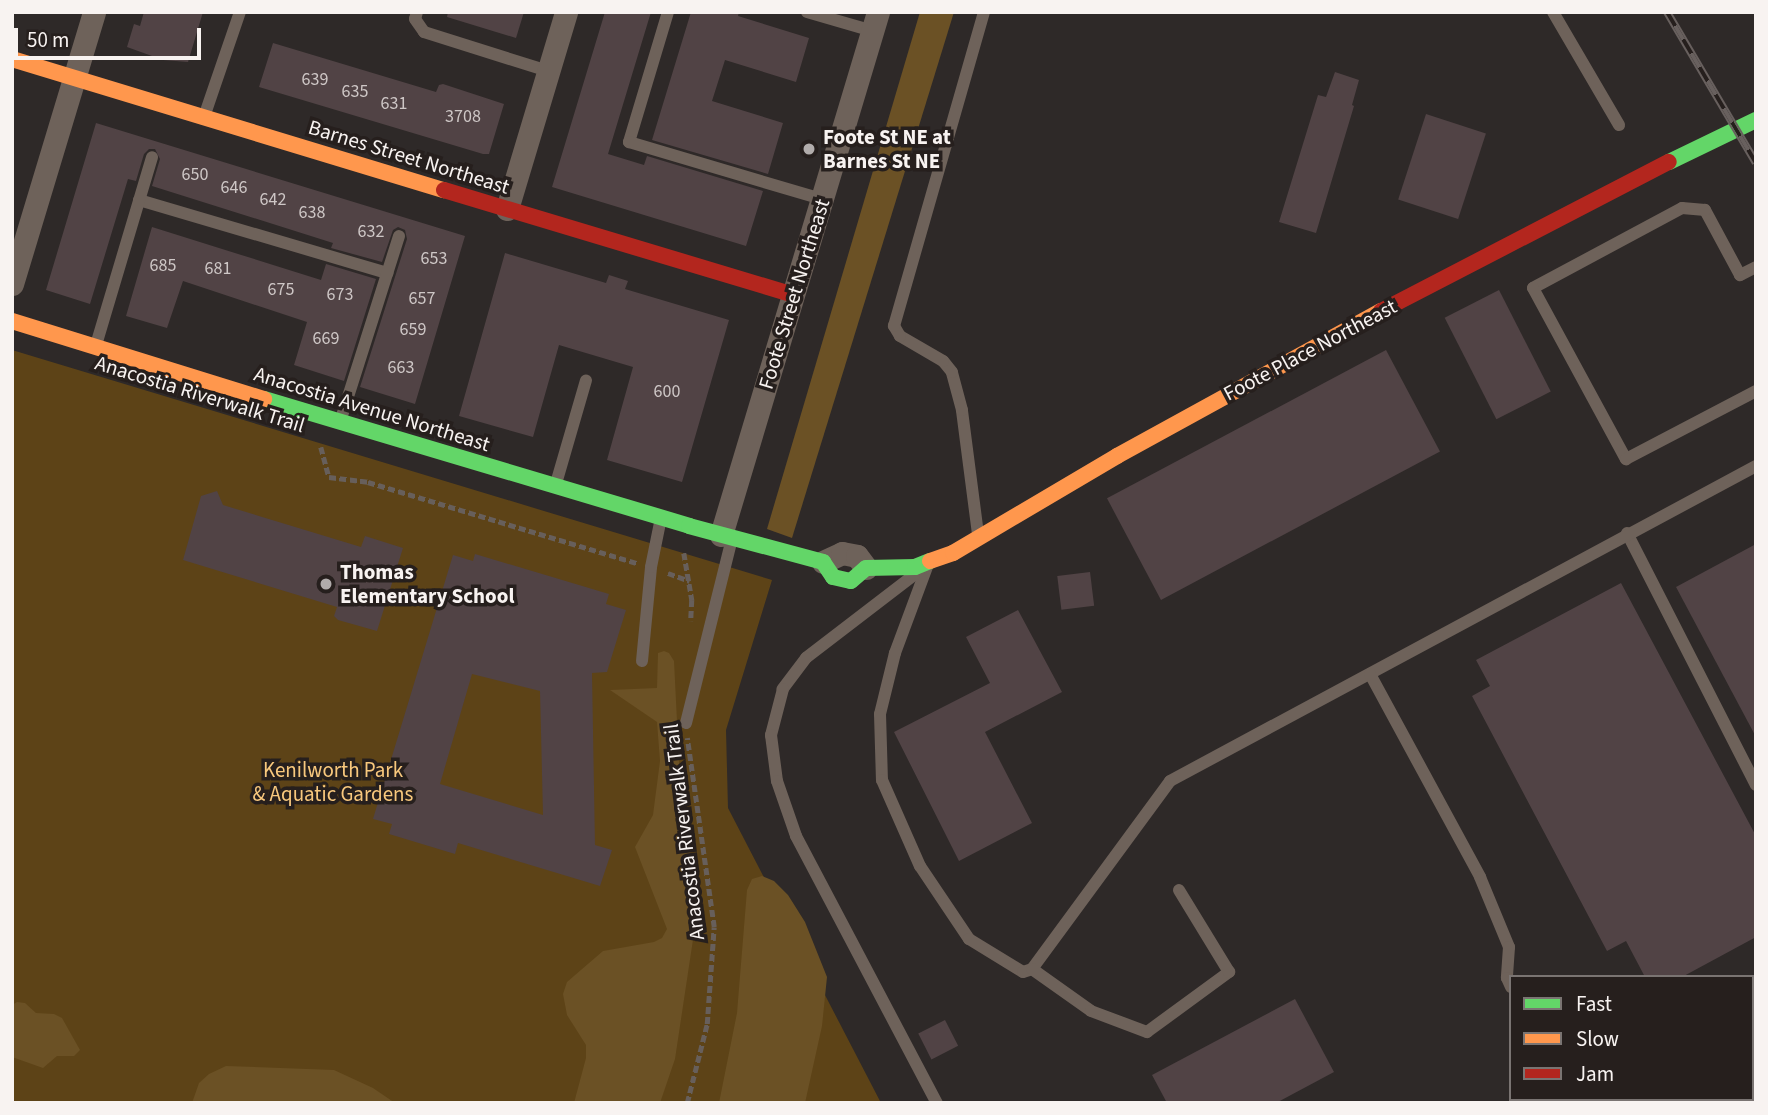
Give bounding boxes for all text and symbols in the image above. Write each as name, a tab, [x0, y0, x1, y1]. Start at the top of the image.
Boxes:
scale bar	[18, 14, 205, 58]
text: 50 m	[27, 25, 69, 55]
house number: 639	[302, 69, 328, 91]
house number: 635	[342, 81, 368, 103]
house number: 631	[381, 93, 407, 115]
house number: 3708	[445, 106, 481, 128]
street label: Barnes Street Northeast	[305, 114, 513, 200]
place label: Foote St NE at Barnes St NE	[823, 124, 951, 174]
marker: Foote St NE at Barnes St NE	[801, 141, 817, 157]
house number: 650	[182, 164, 208, 186]
house number: 646	[221, 177, 247, 199]
house number: 642	[260, 189, 286, 211]
street label: Foote Street Northeast	[753, 196, 835, 392]
house number: 638	[299, 202, 325, 224]
house number: 632	[358, 221, 384, 243]
house number: 653	[421, 248, 447, 270]
house number: 685	[150, 255, 176, 277]
house number: 681	[205, 258, 231, 280]
house number: 675	[268, 279, 294, 301]
house number: 673	[327, 284, 353, 306]
house number: 657	[409, 288, 435, 310]
street label: Foote Place Northeast	[1219, 294, 1401, 406]
house number: 659	[400, 319, 426, 341]
house number: 669	[313, 328, 339, 350]
street label: Anacostia Riverwalk Trail	[92, 350, 308, 438]
house number: 663	[388, 357, 414, 379]
street label: Anacostia Avenue Northeast	[251, 361, 493, 457]
house number: 600	[654, 381, 680, 403]
place label: Thomas Elementary School	[340, 559, 514, 609]
marker: Thomas Elementary School	[318, 576, 334, 592]
street label: Anacostia Riverwalk Trail	[658, 722, 710, 942]
park label: Kenilworth Park & Aquatic Gardens	[253, 757, 413, 807]
legend	[1509, 975, 1754, 1101]
text: Fast	[1576, 989, 1612, 1019]
text: Slow	[1576, 1024, 1619, 1054]
text: Jam	[1576, 1059, 1614, 1089]

